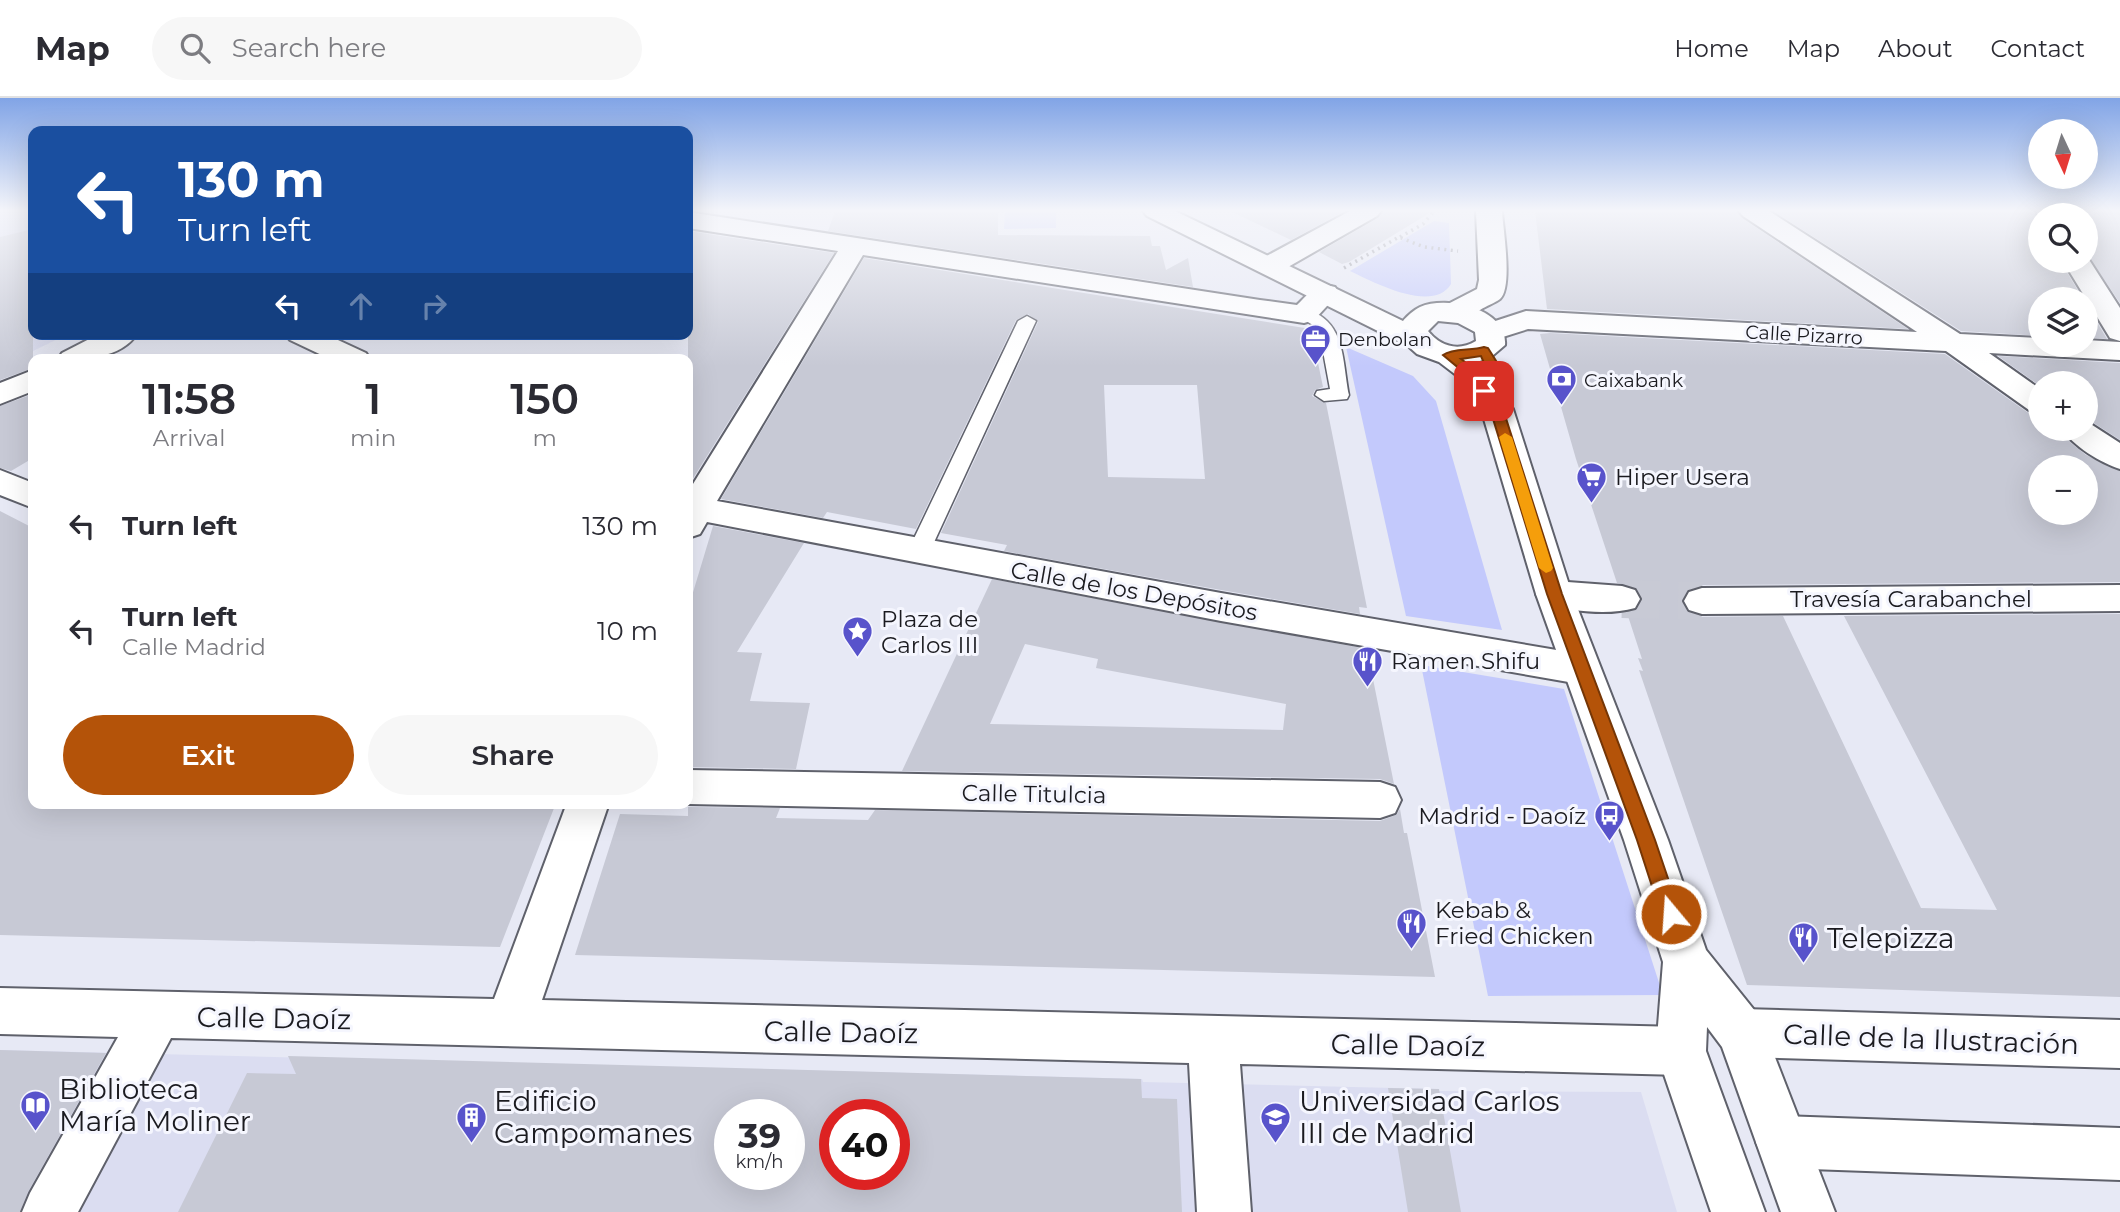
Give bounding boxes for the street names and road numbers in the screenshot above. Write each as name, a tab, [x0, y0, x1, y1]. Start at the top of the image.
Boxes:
street label: Calle Pizarro	[1745, 320, 1863, 350]
street label: Calle de los Depósitos	[1008, 556, 1260, 626]
street label: Travesía Carabanchel	[1790, 585, 2032, 613]
street label: Calle Titulcia	[961, 779, 1107, 809]
street label: Calle Daoíz	[196, 1000, 352, 1036]
street label: Calle Daoíz	[763, 1014, 919, 1050]
street label: Calle de la Ilustración	[1782, 1017, 2080, 1061]
street label: Calle Daoíz	[1330, 1027, 1486, 1063]

